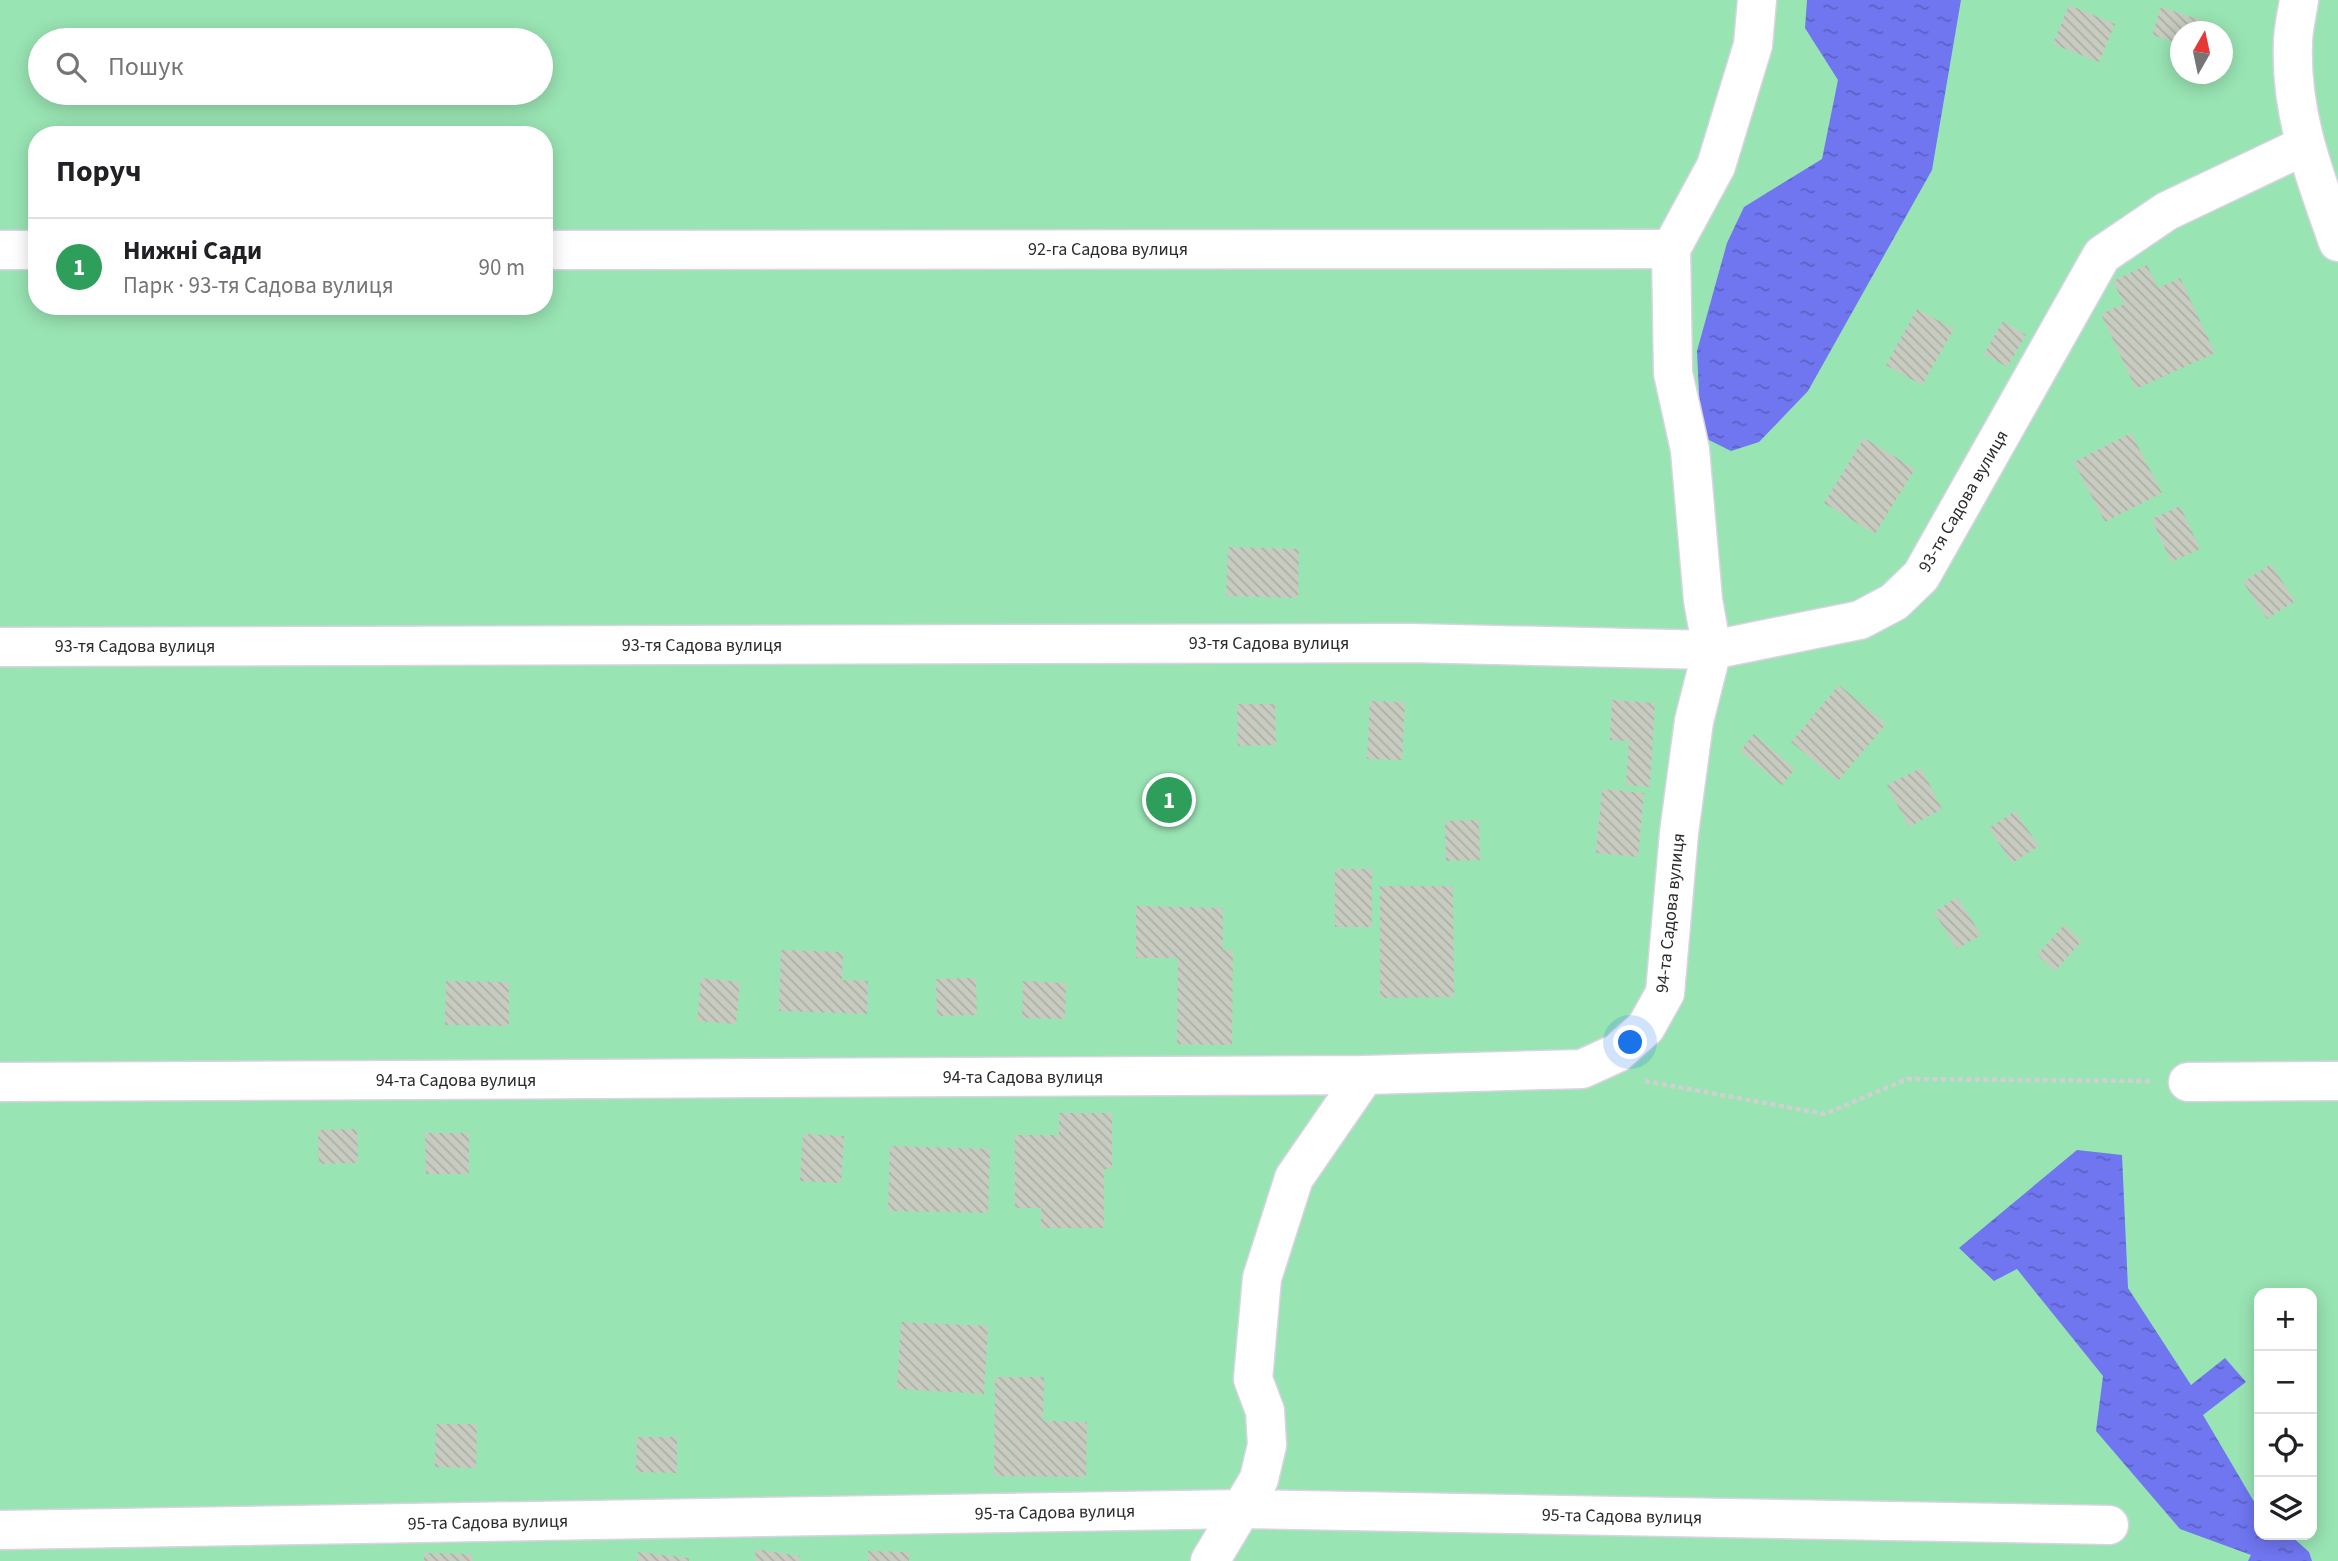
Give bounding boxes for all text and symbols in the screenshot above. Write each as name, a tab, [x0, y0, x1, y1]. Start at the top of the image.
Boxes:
north arrow	[2170, 21, 2233, 84]
search box	[28, 28, 553, 105]
icon: search	[52, 48, 90, 86]
text: Пошук	[108, 48, 183, 85]
text: Поруч	[56, 150, 142, 193]
text: Нижні Сади	[123, 232, 262, 269]
street label: 92-га Садова вулиця	[1028, 237, 1188, 262]
text: 1	[73, 251, 85, 284]
text: 90 m	[478, 251, 525, 284]
text: Парк · 93-тя Садова вулиця	[123, 269, 394, 302]
street label: 93-тя Садова вулиця	[1913, 426, 2014, 577]
street label: 93-тя Садова вулиця	[1189, 631, 1349, 656]
street label: 93-тя Садова вулиця	[622, 633, 782, 658]
street label: 93-тя Садова вулиця	[55, 634, 215, 659]
pin: 1	[1146, 774, 1192, 826]
street label: 94-та Садова вулиця	[1650, 832, 1691, 994]
your location	[1613, 1025, 1647, 1059]
street label: 94-та Садова вулиця	[943, 1065, 1103, 1090]
street label: 94-та Садова вулиця	[376, 1068, 536, 1093]
map controls	[2254, 1288, 2317, 1540]
button: +	[2254, 1288, 2317, 1351]
button: −	[2254, 1351, 2317, 1414]
button: locate	[2254, 1414, 2317, 1477]
button: layers	[2254, 1477, 2317, 1540]
street label: 95-та Садова вулиця	[975, 1499, 1135, 1526]
street label: 95-та Садова вулиця	[1542, 1503, 1702, 1530]
street label: 95-та Садова вулиця	[408, 1509, 568, 1536]

